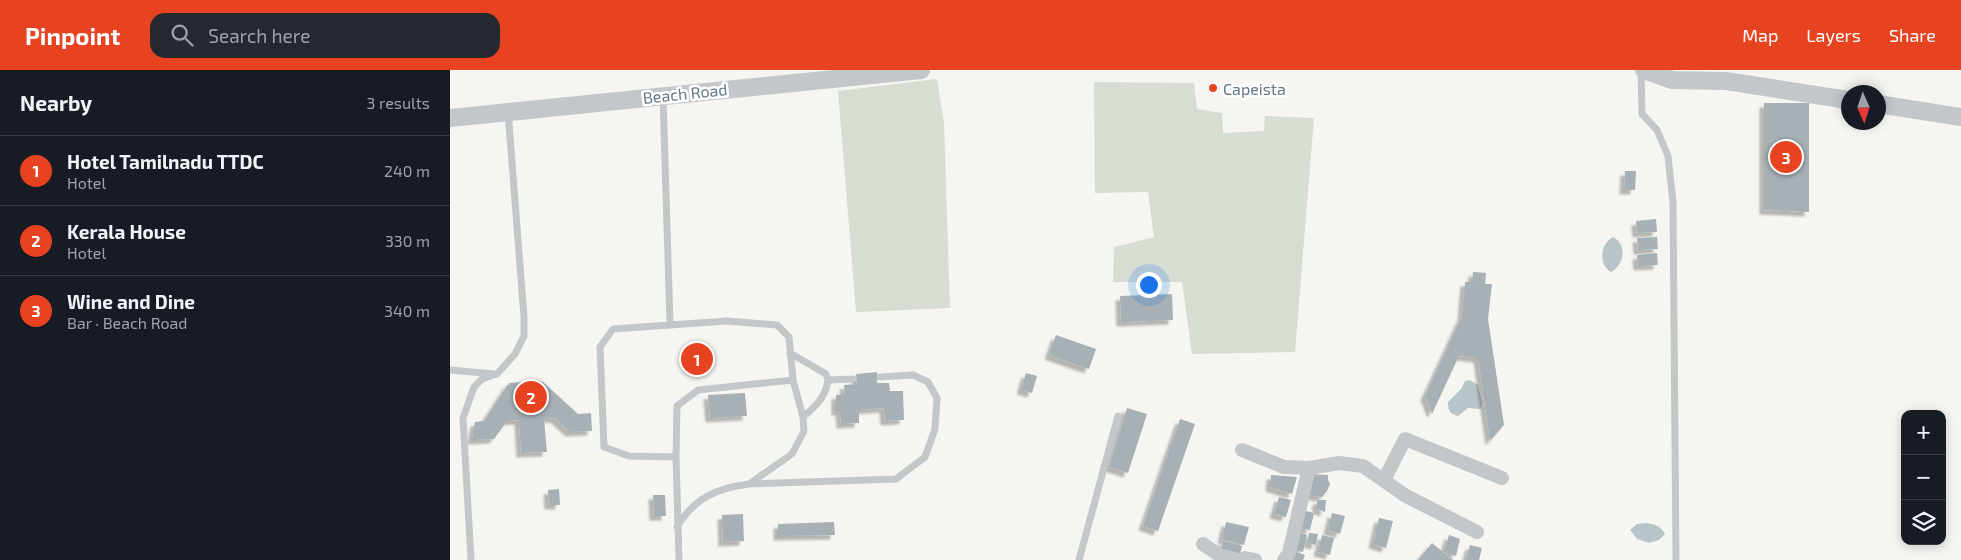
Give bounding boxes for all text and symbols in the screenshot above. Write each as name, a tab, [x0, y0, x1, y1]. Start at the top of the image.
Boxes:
search box	[150, 13, 500, 58]
text: Pinpoint	[25, 21, 120, 50]
icon: search	[168, 21, 196, 49]
text: Search here	[208, 24, 310, 47]
text: Map	[1742, 24, 1778, 46]
text: Layers	[1806, 24, 1861, 46]
text: Share	[1889, 24, 1936, 46]
street label: Beach Road	[642, 79, 728, 107]
place label: Capeista	[1223, 79, 1286, 98]
marker: Capeista	[1207, 82, 1219, 94]
north arrow	[1841, 85, 1886, 130]
text: Nearby	[20, 90, 92, 115]
text: 3 results	[367, 93, 430, 112]
pin: 3	[1770, 138, 1802, 176]
text: Hotel Tamilnadu TTDC	[67, 150, 264, 173]
text: 1	[33, 161, 39, 180]
text: 240 m	[384, 161, 430, 180]
text: Hotel	[67, 173, 106, 192]
text: Kerala House	[67, 220, 186, 243]
text: 2	[31, 231, 41, 250]
text: 330 m	[385, 231, 430, 250]
text: Hotel	[67, 243, 106, 262]
your location	[1136, 272, 1162, 298]
text: Wine and Dine	[67, 290, 195, 313]
text: 3	[31, 301, 41, 320]
text: 340 m	[384, 301, 430, 320]
text: Bar · Beach Road	[67, 313, 188, 332]
pin: 1	[681, 340, 713, 378]
pin: 2	[515, 378, 547, 416]
map controls	[1901, 410, 1946, 545]
button: +	[1901, 410, 1946, 455]
button: −	[1901, 455, 1946, 500]
button: layers	[1901, 500, 1946, 545]

